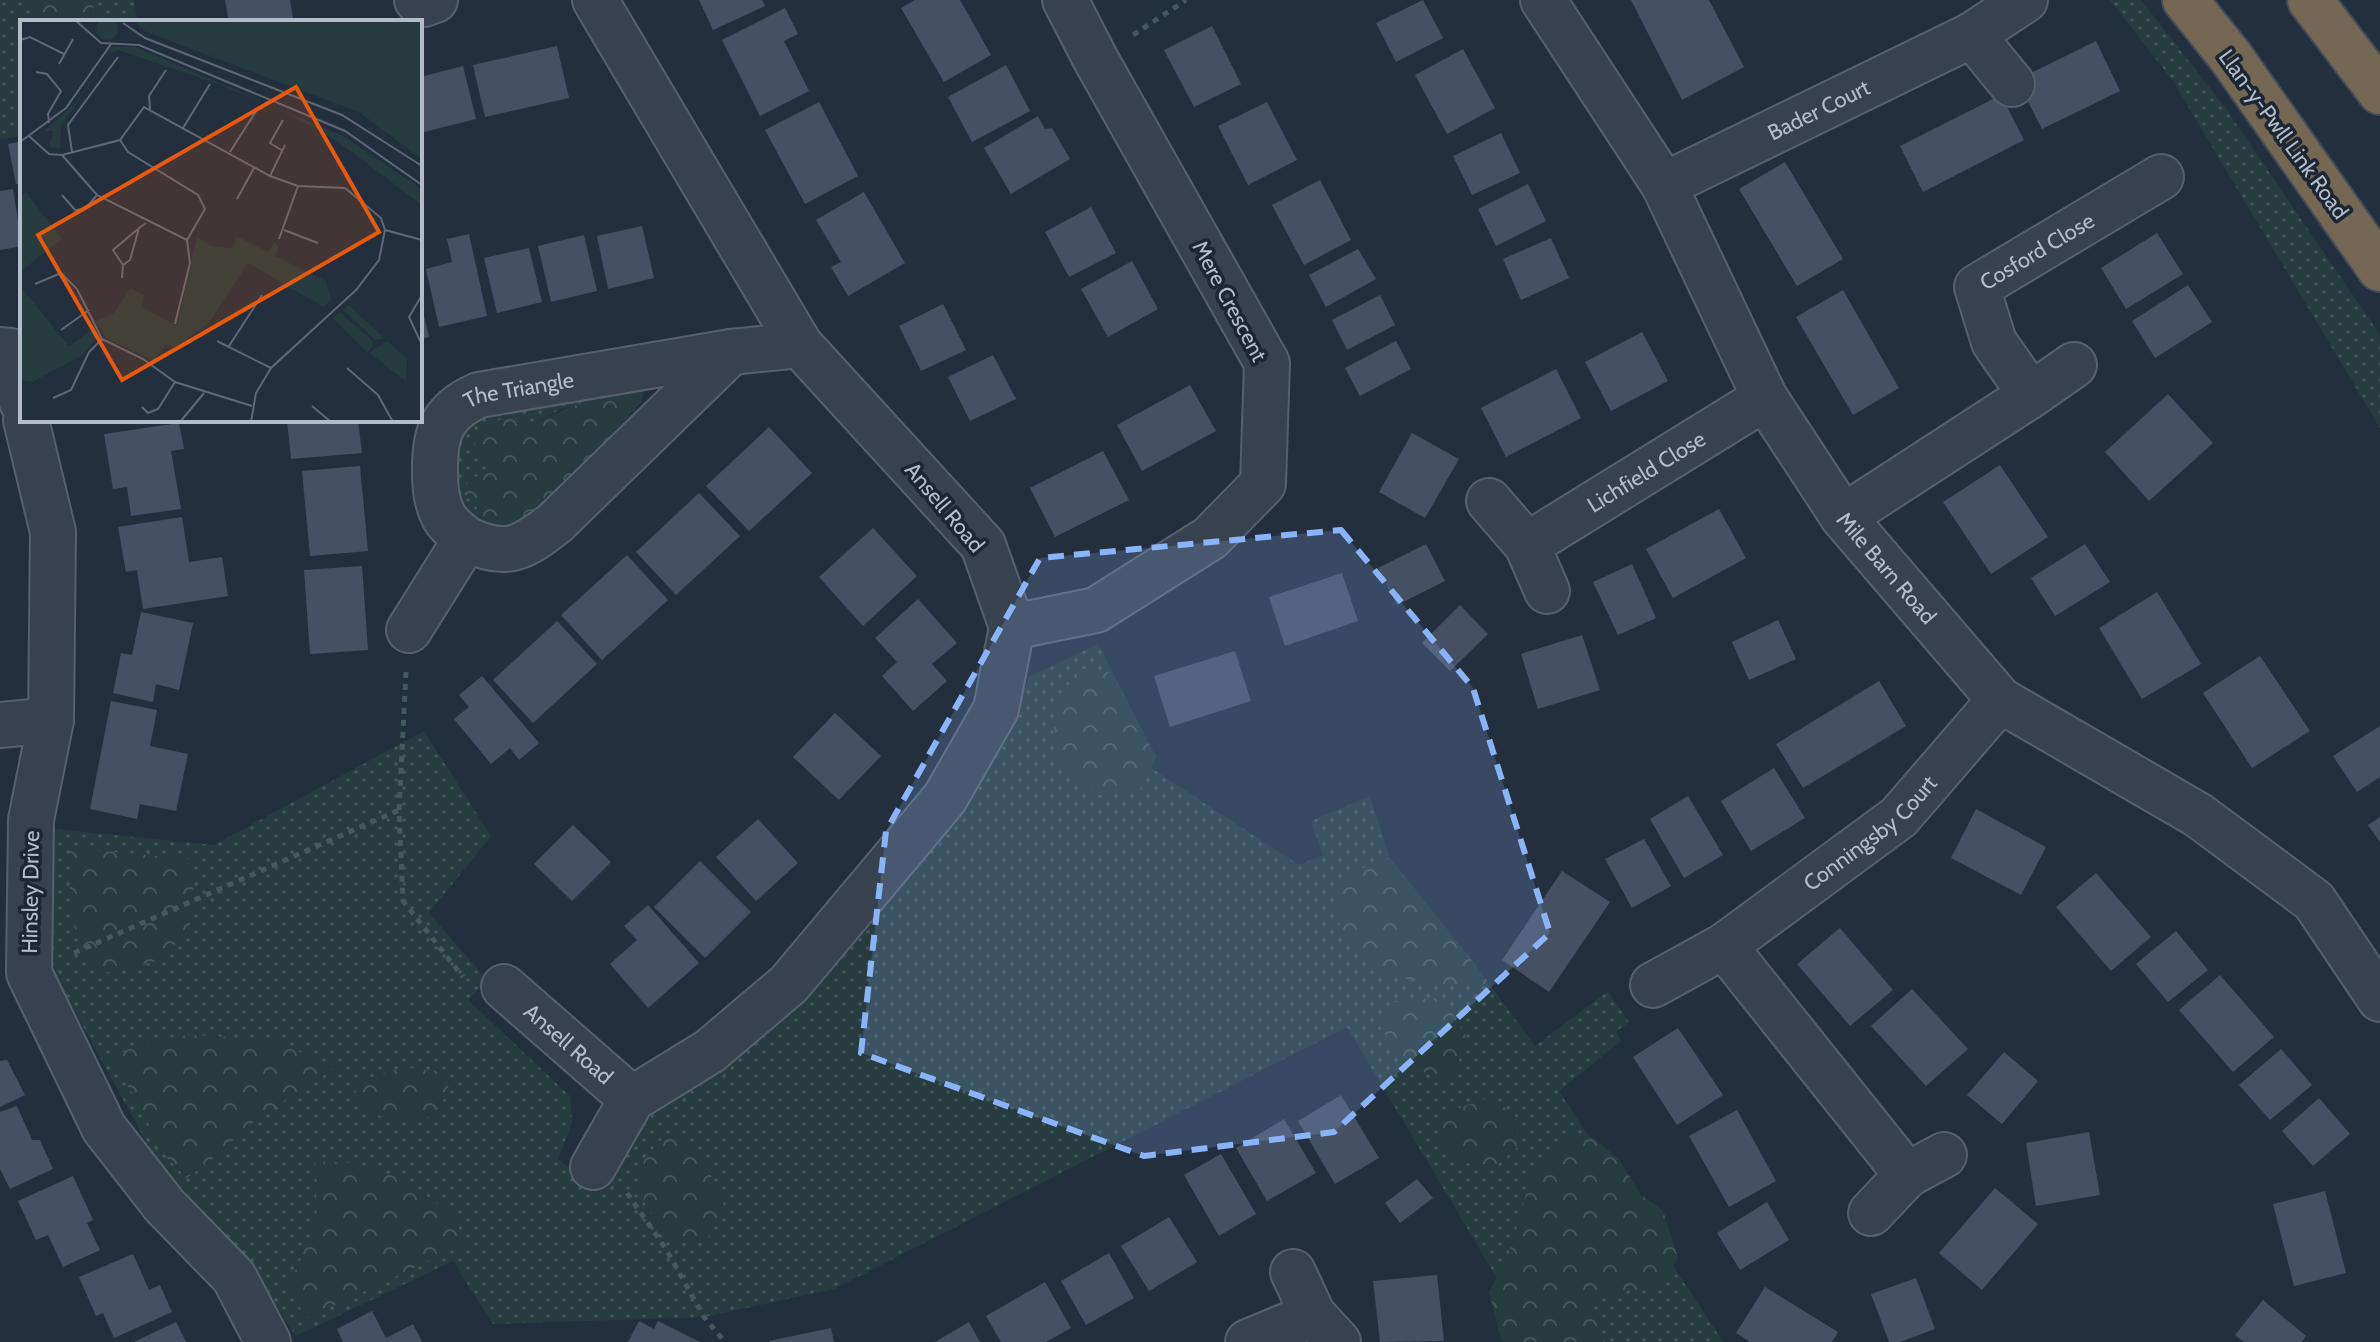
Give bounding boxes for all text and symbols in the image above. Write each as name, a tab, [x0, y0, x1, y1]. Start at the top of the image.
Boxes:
inset map	[20, 20, 422, 422]
street label: Llan-y-Pwll Link Road	[2213, 44, 2354, 224]
street label: Bader Court	[1763, 74, 1875, 146]
street label: Cosford Close	[1975, 207, 2099, 296]
street label: Mere Crescent	[1186, 236, 1273, 367]
street label: The Triangle	[459, 366, 576, 414]
street label: Lichfield Close	[1582, 425, 1711, 519]
street label: Ansell Road	[899, 457, 990, 558]
street label: Mile Barn Road	[1831, 506, 1942, 630]
street label: Conningsby Court	[1798, 770, 1943, 897]
street label: Hinsley Drive	[16, 830, 45, 954]
street label: Ansell Road	[518, 998, 618, 1090]

